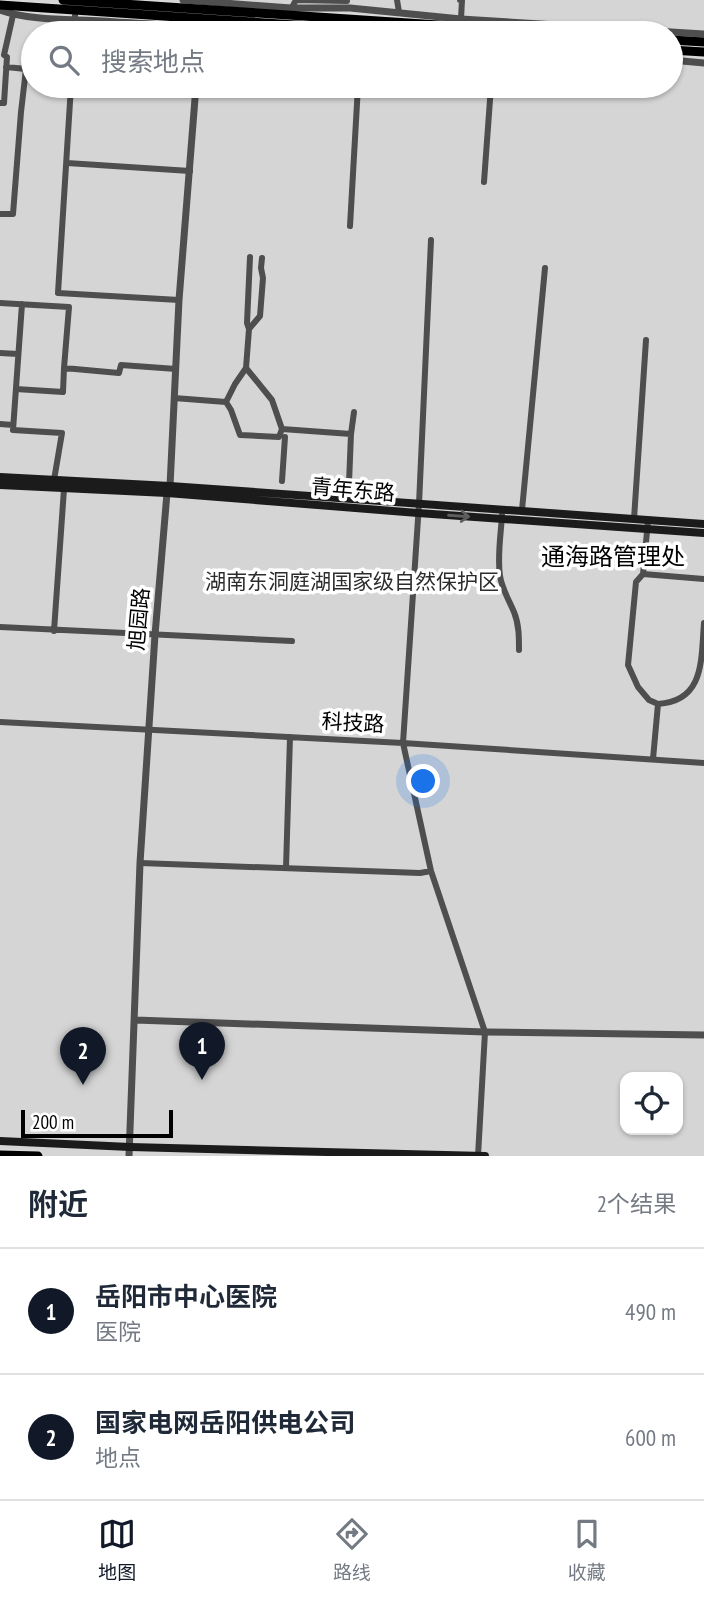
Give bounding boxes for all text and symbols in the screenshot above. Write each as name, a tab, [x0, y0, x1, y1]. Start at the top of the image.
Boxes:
search box	[21, 21, 683, 98]
icon: search	[45, 41, 83, 79]
text: 搜索地点	[101, 45, 205, 78]
street label: 青年东路	[310, 472, 396, 507]
one-way arrow	[447, 510, 470, 523]
district label: 通海路管理处	[541, 541, 685, 572]
park label: 湖南东洞庭湖国家级自然保护区	[205, 568, 499, 595]
street label: 旭园路	[122, 586, 155, 652]
street label: 科技路	[321, 707, 385, 738]
your location	[406, 764, 440, 798]
pin: 1	[179, 1022, 225, 1080]
pin: 2	[60, 1027, 106, 1085]
map controls	[620, 1072, 683, 1135]
button: locate	[620, 1072, 683, 1135]
scale bar	[21, 1107, 173, 1139]
text: 200 m	[32, 1110, 74, 1134]
text: 附近	[28, 1184, 88, 1223]
text: 2个结果	[597, 1189, 676, 1218]
text: 岳阳市中心医院	[95, 1280, 277, 1313]
text: 1	[46, 1297, 57, 1326]
text: 490 m	[625, 1297, 676, 1326]
text: 医院	[95, 1317, 141, 1346]
text: 国家电网岳阳供电公司	[95, 1406, 355, 1439]
text: 2	[46, 1423, 57, 1452]
text: 600 m	[625, 1423, 676, 1452]
text: 地点	[95, 1443, 141, 1472]
tab: 地图	[98, 1515, 136, 1584]
tab: 路线	[333, 1515, 371, 1584]
tab: 收藏	[568, 1515, 606, 1584]

